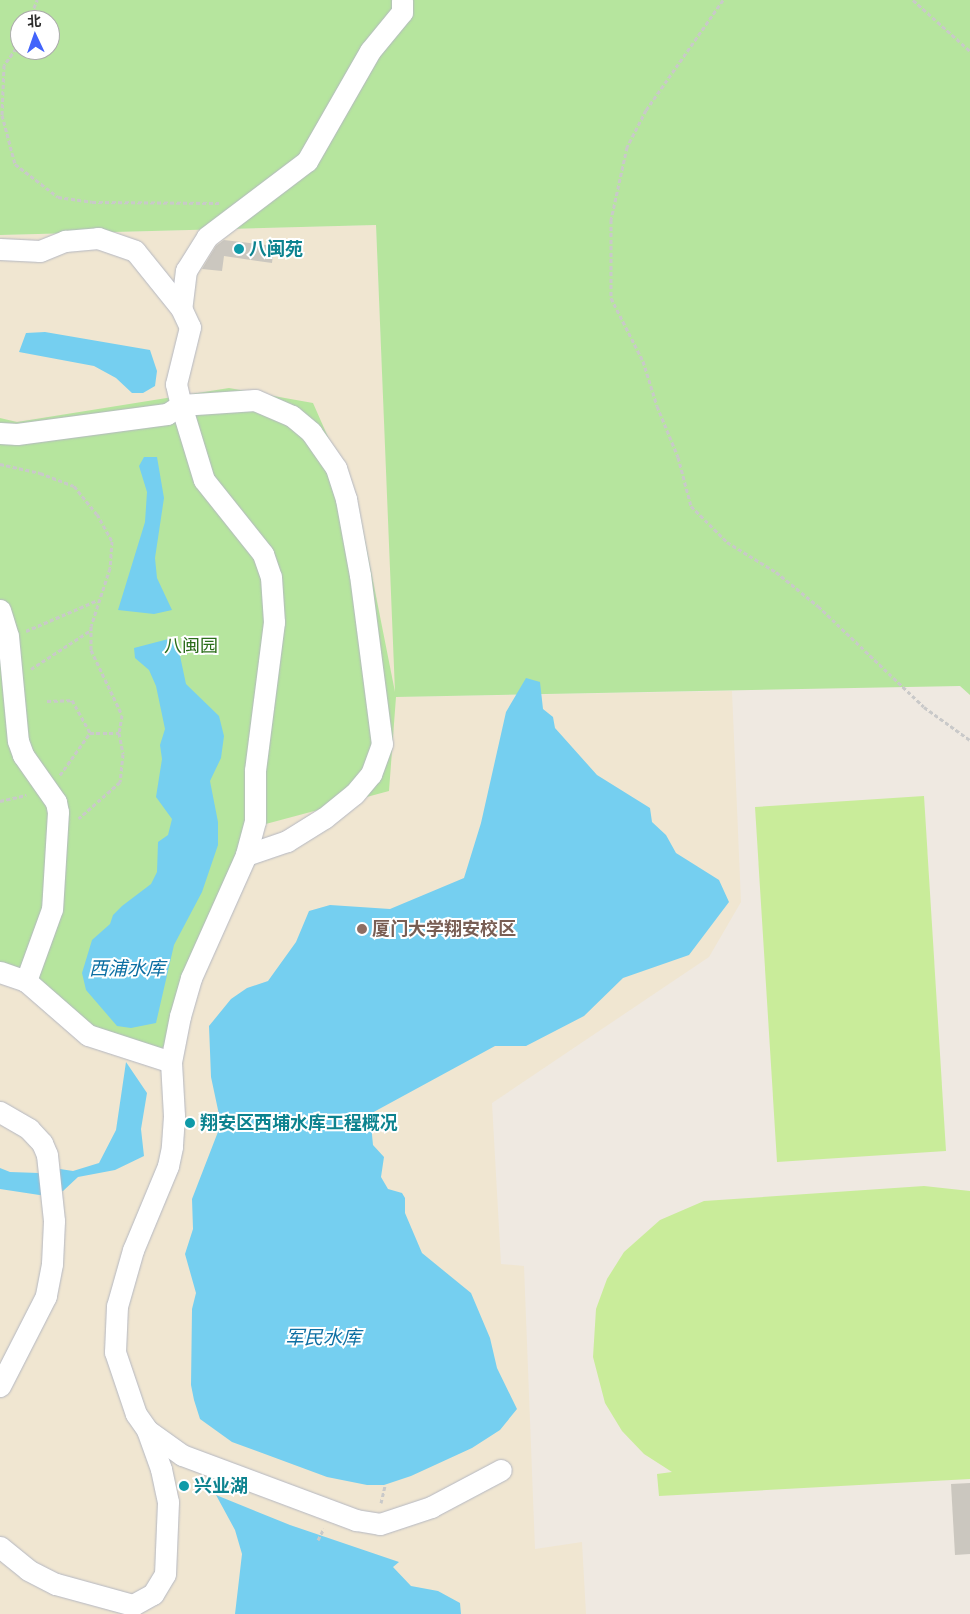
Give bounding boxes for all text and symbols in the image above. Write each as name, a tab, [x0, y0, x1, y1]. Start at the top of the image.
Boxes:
north arrow	[10, 10, 60, 60]
text: 北	[27, 13, 42, 29]
place label: 八闽苑	[249, 238, 303, 260]
marker: 八闽苑	[233, 243, 245, 255]
park label: 八闽园	[164, 635, 218, 657]
place label: 厦门大学翔安校区	[372, 918, 516, 940]
marker: 厦门大学翔安校区	[356, 923, 368, 935]
water label: 西浦水库	[89, 958, 165, 980]
place label: 翔安区西埔水库工程概况	[200, 1112, 398, 1134]
marker: 翔安区西埔水库工程概况	[184, 1117, 196, 1129]
water label: 军民水库	[285, 1327, 361, 1349]
place label: 兴业湖	[194, 1475, 248, 1497]
marker: 兴业湖	[178, 1480, 190, 1492]

